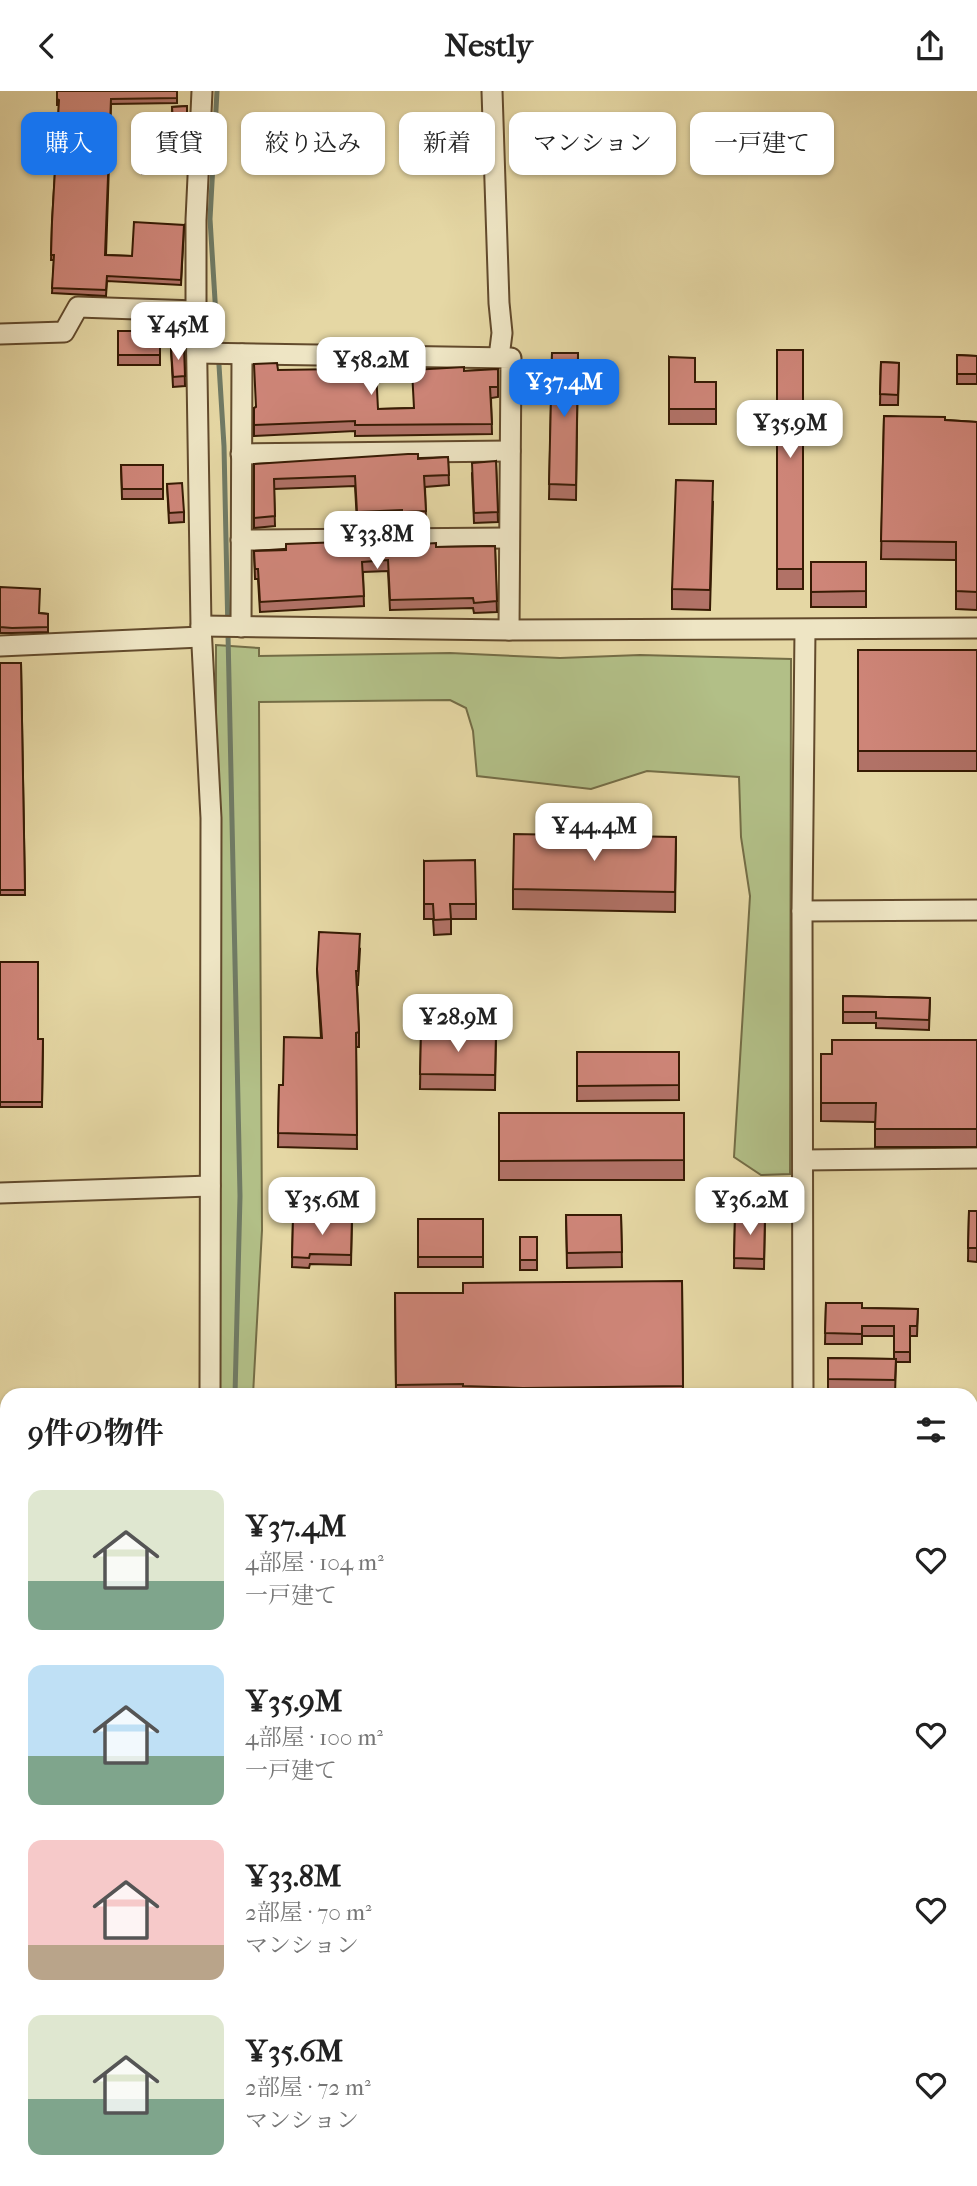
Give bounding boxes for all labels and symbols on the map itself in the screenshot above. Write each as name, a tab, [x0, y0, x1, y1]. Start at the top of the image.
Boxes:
pin: ¥45M	[137, 303, 219, 362]
pin: ¥58.2M	[314, 337, 428, 397]
pin: ¥37.4M	[507, 359, 621, 419]
pin: ¥35.9M	[733, 401, 847, 460]
pin: ¥33.8M	[320, 511, 434, 571]
pin: ¥44.4M	[537, 803, 651, 863]
pin: ¥28.9M	[401, 995, 515, 1054]
pin: ¥35.6M	[265, 1177, 379, 1237]
pin: ¥36.2M	[693, 1177, 807, 1237]

